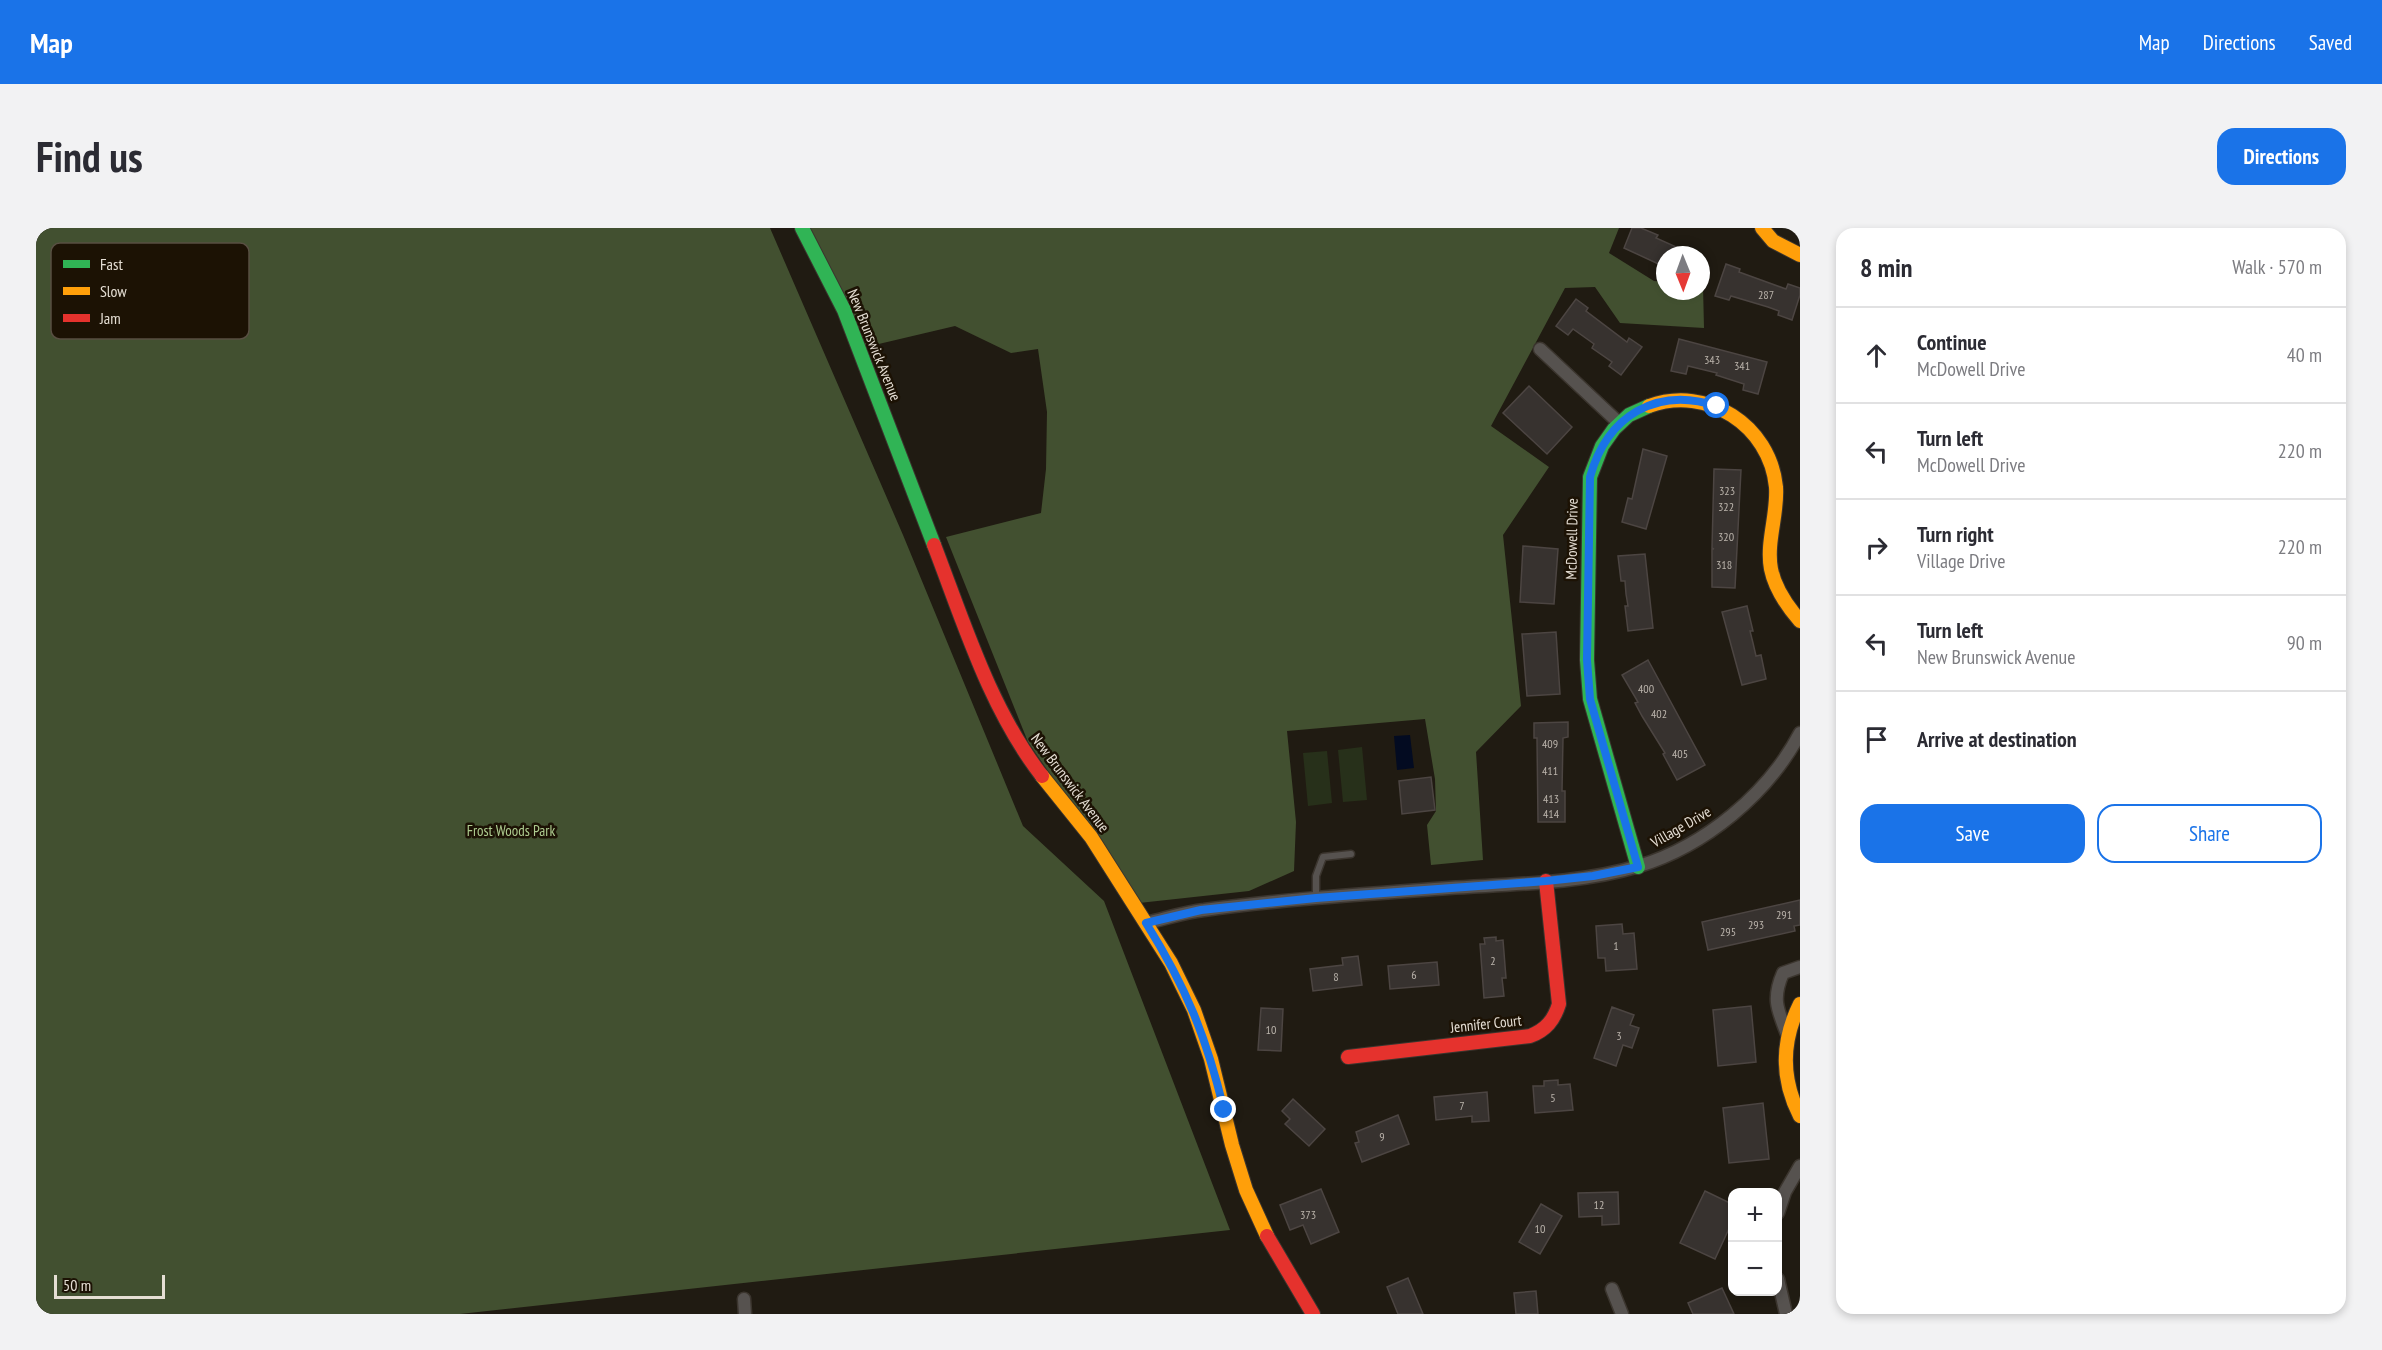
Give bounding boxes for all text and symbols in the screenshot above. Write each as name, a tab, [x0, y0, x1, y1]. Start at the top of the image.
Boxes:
text: Map	[30, 24, 73, 61]
text: Map	[2139, 29, 2170, 56]
text: Directions	[2203, 29, 2276, 56]
text: Saved	[2309, 29, 2352, 56]
button: Directions	[2217, 128, 2346, 185]
text: Find us	[36, 129, 143, 184]
legend	[51, 243, 249, 339]
north arrow	[1656, 246, 1710, 300]
text: 8 min	[1860, 251, 1913, 284]
text: Fast	[100, 254, 123, 274]
text: Walk · 570 m	[2232, 254, 2322, 280]
text: Slow	[100, 281, 127, 301]
street label: New Brunswick Avenue	[843, 286, 906, 403]
house number: 287	[1758, 287, 1774, 302]
text: Jam	[99, 308, 121, 328]
text: Continue	[1917, 328, 1987, 356]
icon: ahead	[1860, 339, 1893, 372]
text: 40 m	[2287, 342, 2322, 368]
house number: 343	[1704, 352, 1720, 367]
text: McDowell Drive	[1917, 356, 2026, 382]
house number: 341	[1734, 358, 1750, 373]
route start	[1703, 392, 1729, 418]
text: Turn left	[1917, 424, 1983, 452]
icon: left	[1860, 435, 1893, 468]
text: 220 m	[2278, 438, 2322, 464]
text: McDowell Drive	[1917, 452, 2026, 478]
house number: 323	[1719, 483, 1735, 498]
street label: McDowell Drive	[1561, 498, 1582, 580]
house number: 322	[1718, 499, 1734, 514]
text: Turn right	[1917, 520, 1994, 548]
house number: 320	[1718, 529, 1734, 544]
icon: right	[1860, 531, 1893, 564]
text: 220 m	[2278, 534, 2322, 560]
text: Village Drive	[1917, 548, 2005, 574]
house number: 318	[1716, 557, 1732, 572]
text: Turn left	[1917, 616, 1983, 644]
icon: left	[1860, 627, 1893, 660]
text: 90 m	[2287, 630, 2322, 656]
text: New Brunswick Avenue	[1917, 644, 2075, 670]
house number: 400	[1638, 681, 1654, 696]
house number: 402	[1651, 706, 1667, 721]
icon: arrive	[1860, 723, 1893, 756]
text: Arrive at destination	[1917, 725, 2077, 753]
street label: New Brunswick Avenue	[1027, 730, 1114, 836]
house number: 409	[1542, 736, 1558, 751]
house number: 405	[1672, 746, 1688, 761]
house number: 411	[1542, 763, 1558, 778]
house number: 413	[1543, 791, 1559, 806]
street label: Village Drive	[1646, 802, 1714, 852]
button: Save	[1860, 804, 2085, 863]
button: Share	[2097, 804, 2322, 863]
house number: 414	[1543, 806, 1560, 821]
park label: Frost Woods Park	[467, 821, 555, 840]
house number: 291	[1776, 907, 1792, 922]
house number: 293	[1748, 917, 1764, 932]
house number: 295	[1720, 924, 1736, 939]
house number: 1	[1613, 938, 1619, 953]
house number: 2	[1490, 953, 1496, 968]
house number: 6	[1411, 967, 1417, 982]
house number: 8	[1333, 969, 1339, 984]
street label: Jennifer Court	[1448, 1010, 1522, 1037]
house number: 10	[1266, 1022, 1276, 1037]
house number: 3	[1616, 1028, 1622, 1043]
house number: 5	[1550, 1090, 1556, 1105]
route end	[1210, 1096, 1236, 1122]
house number: 7	[1459, 1098, 1465, 1113]
house number: 9	[1379, 1129, 1385, 1144]
map controls	[1728, 1188, 1782, 1296]
button: +	[1728, 1188, 1782, 1242]
house number: 12	[1594, 1197, 1604, 1212]
house number: 373	[1300, 1207, 1316, 1222]
house number: 10	[1535, 1221, 1545, 1236]
button: −	[1728, 1242, 1782, 1296]
scale bar	[54, 1272, 165, 1300]
text: 50 m	[63, 1275, 91, 1295]

